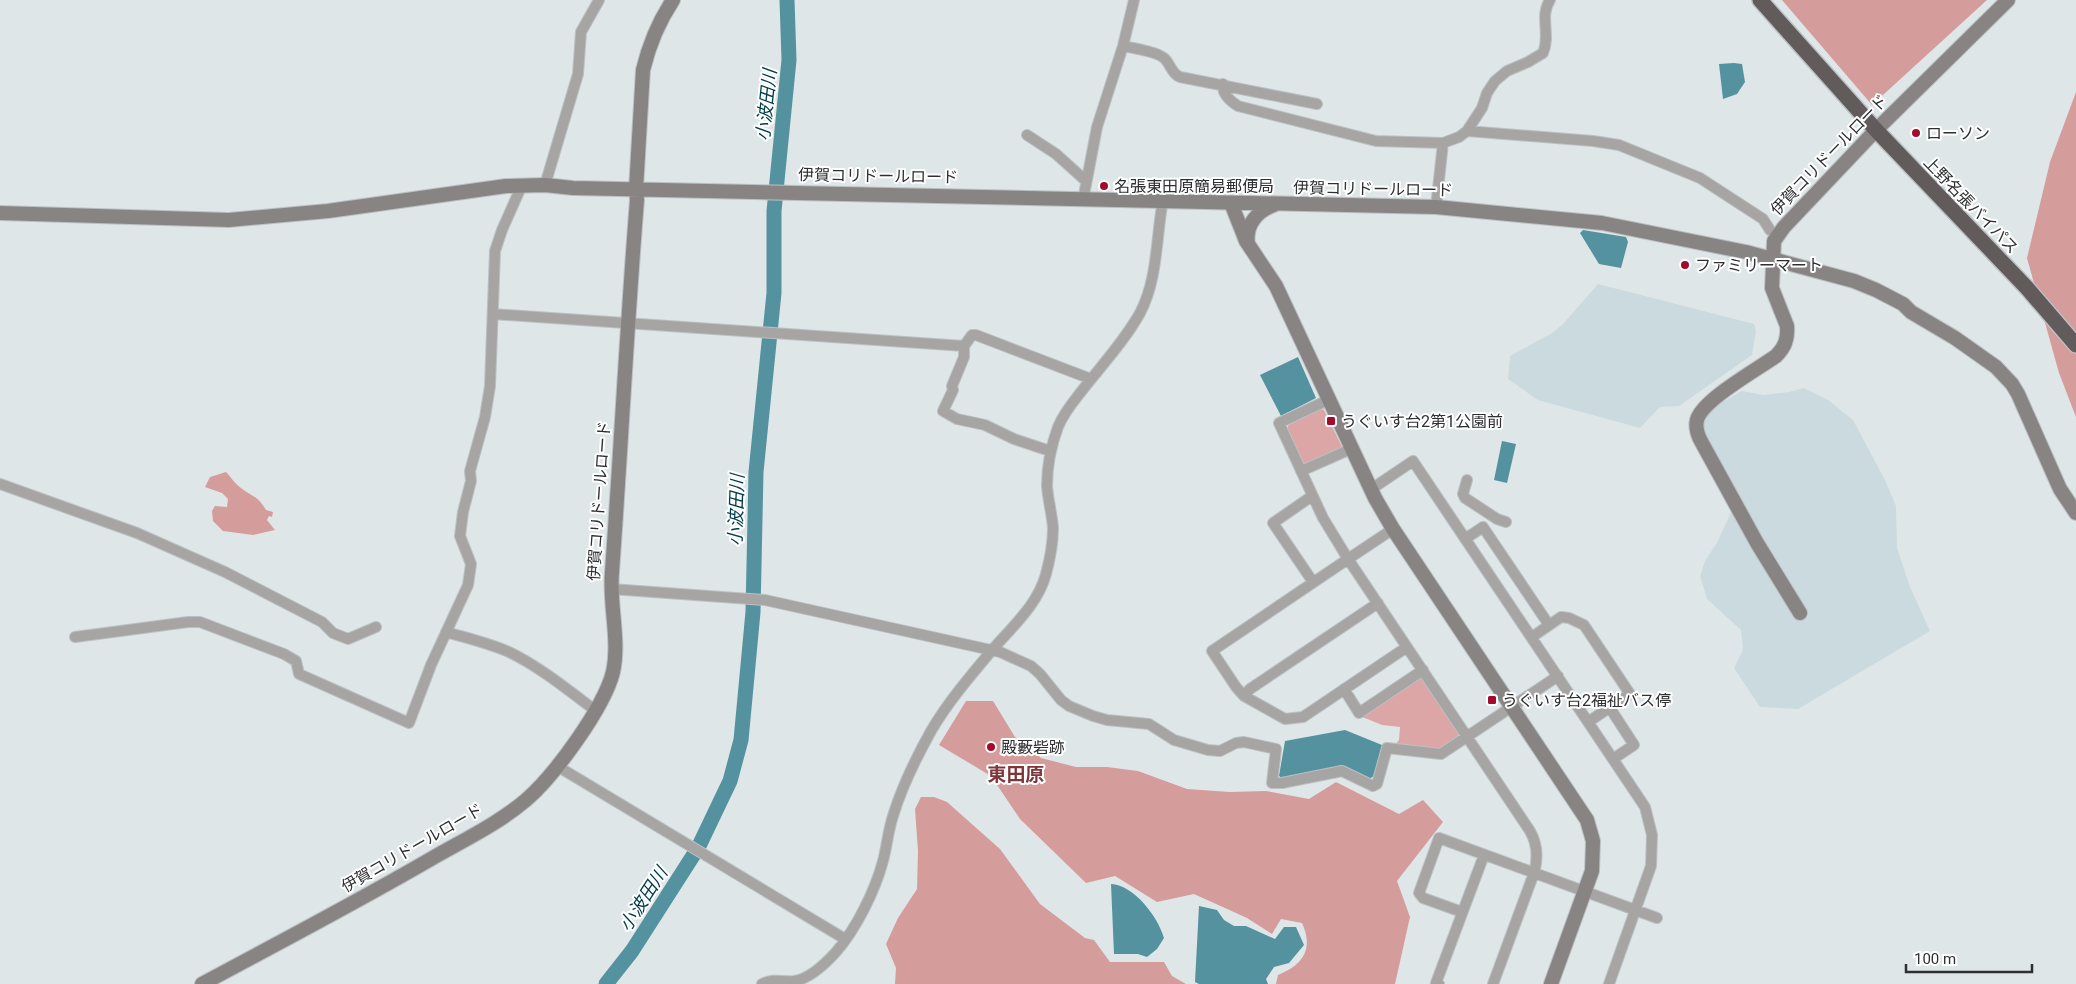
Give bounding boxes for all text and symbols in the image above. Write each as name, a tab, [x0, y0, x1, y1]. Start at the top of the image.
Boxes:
water label: 小波田川	[752, 66, 780, 142]
street label: 伊賀コリドールロード	[1767, 91, 1891, 219]
place label: ローソン	[1926, 124, 1990, 143]
marker: ローソン	[1910, 127, 1922, 139]
street label: 上野名張バイパス	[1920, 152, 2022, 258]
street label: 伊賀コリドールロード	[798, 165, 958, 187]
place label: 名張東田原簡易郵便局	[1114, 177, 1274, 196]
street label: 伊賀コリドールロード	[1293, 178, 1453, 200]
marker: 名張東田原簡易郵便局	[1098, 180, 1110, 192]
place label: ファミリーマート	[1695, 256, 1823, 275]
marker: ファミリーマート	[1679, 259, 1691, 271]
place label: うぐいす台2第1公園前	[1341, 412, 1503, 431]
marker: うぐいす台2第1公園前	[1325, 415, 1337, 427]
street label: 伊賀コリドールロード	[584, 421, 614, 581]
water label: 小波田川	[724, 472, 748, 546]
place label: うぐいす台2福祉バス停	[1502, 691, 1671, 710]
marker: うぐいす台2福祉バス停	[1486, 694, 1498, 706]
place label: 殿藪砦跡	[1001, 738, 1065, 757]
marker: 殿藪砦跡	[985, 741, 997, 753]
district label: 東田原	[987, 763, 1045, 786]
street label: 伊賀コリドールロード	[338, 800, 486, 896]
water label: 小波田川	[615, 861, 673, 935]
scale bar	[1906, 942, 2032, 974]
text: 100 m	[1914, 950, 1956, 968]

